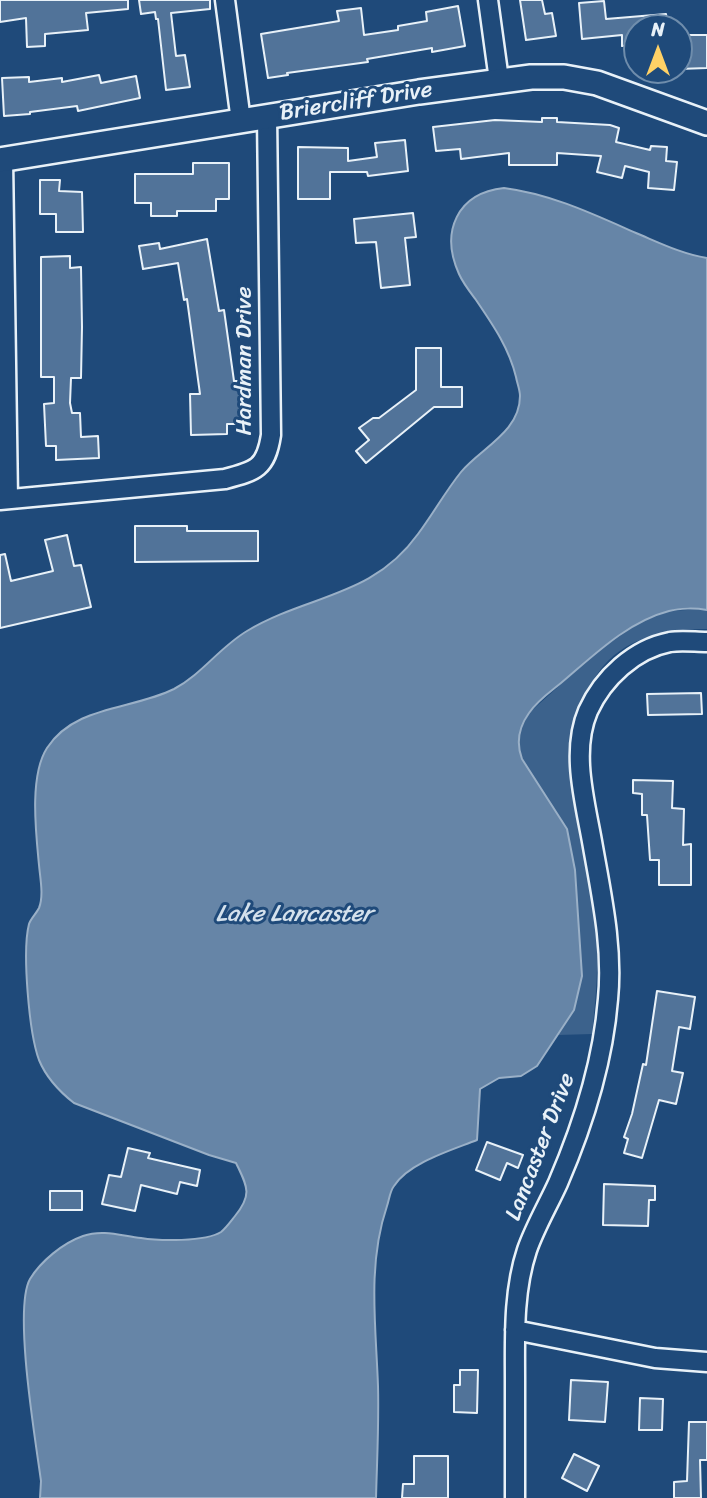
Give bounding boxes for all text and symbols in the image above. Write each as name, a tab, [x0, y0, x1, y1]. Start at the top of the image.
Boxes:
text: N	[651, 13, 665, 46]
north arrow	[623, 14, 693, 84]
street label: Briercliff Drive	[278, 76, 434, 128]
street label: Hardman Drive	[231, 286, 259, 436]
water label: Lake Lancaster	[216, 901, 372, 929]
street label: Lancaster Drive	[500, 1069, 582, 1225]

